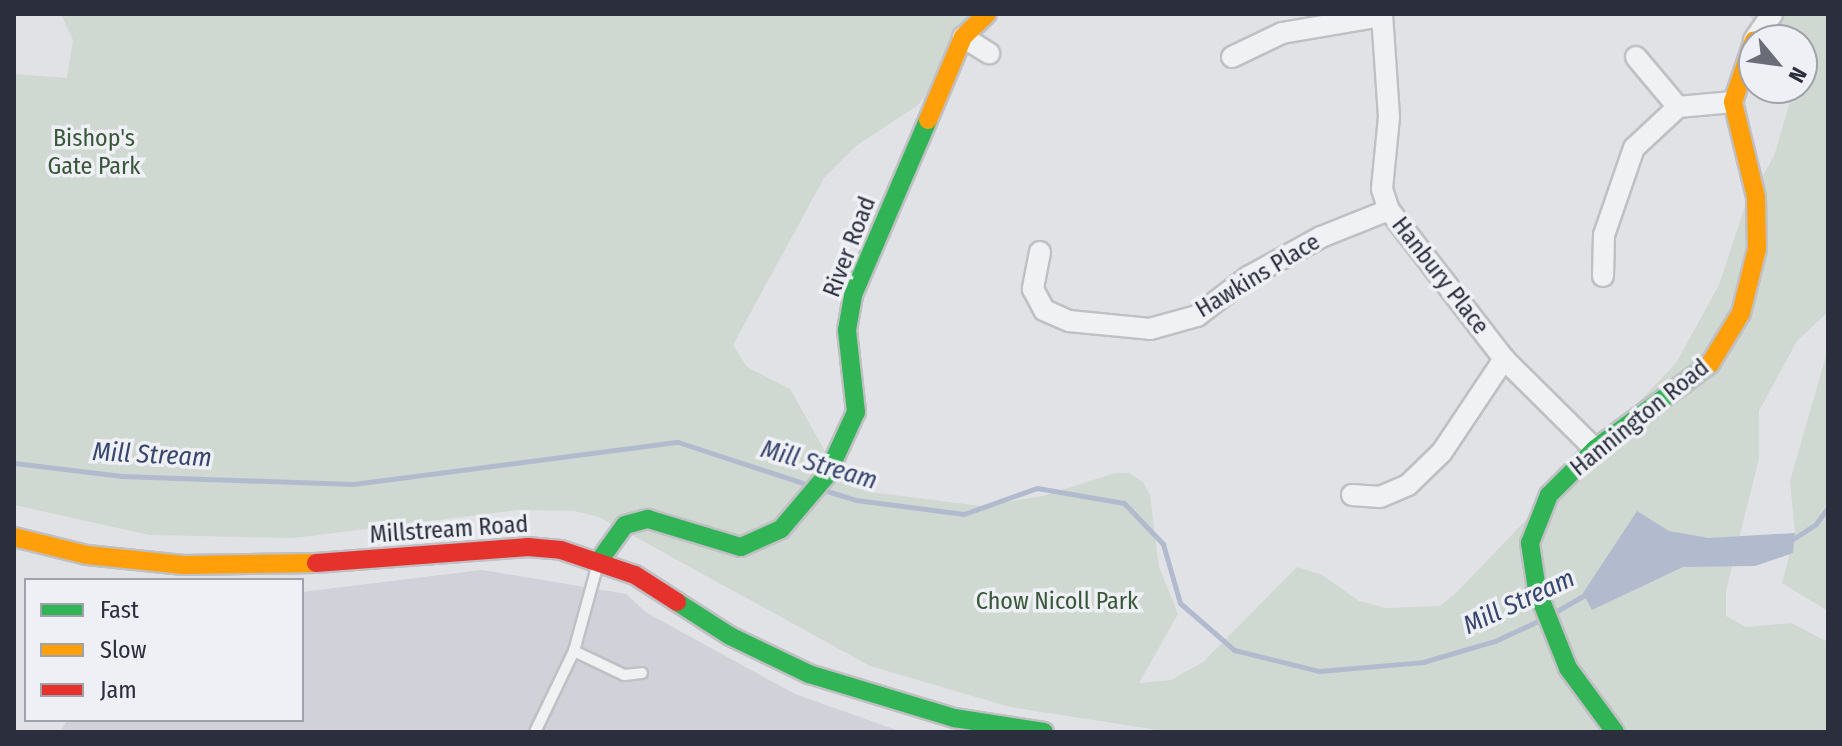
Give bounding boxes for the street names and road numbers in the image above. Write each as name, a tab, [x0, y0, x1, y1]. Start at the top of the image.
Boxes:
street label: River Road	[818, 193, 882, 301]
street label: Hanbury Place	[1385, 212, 1495, 340]
street label: Hawkins Place	[1191, 228, 1325, 324]
street label: Hannington Road	[1565, 353, 1715, 483]
street label: Millstream Road	[369, 510, 529, 550]

